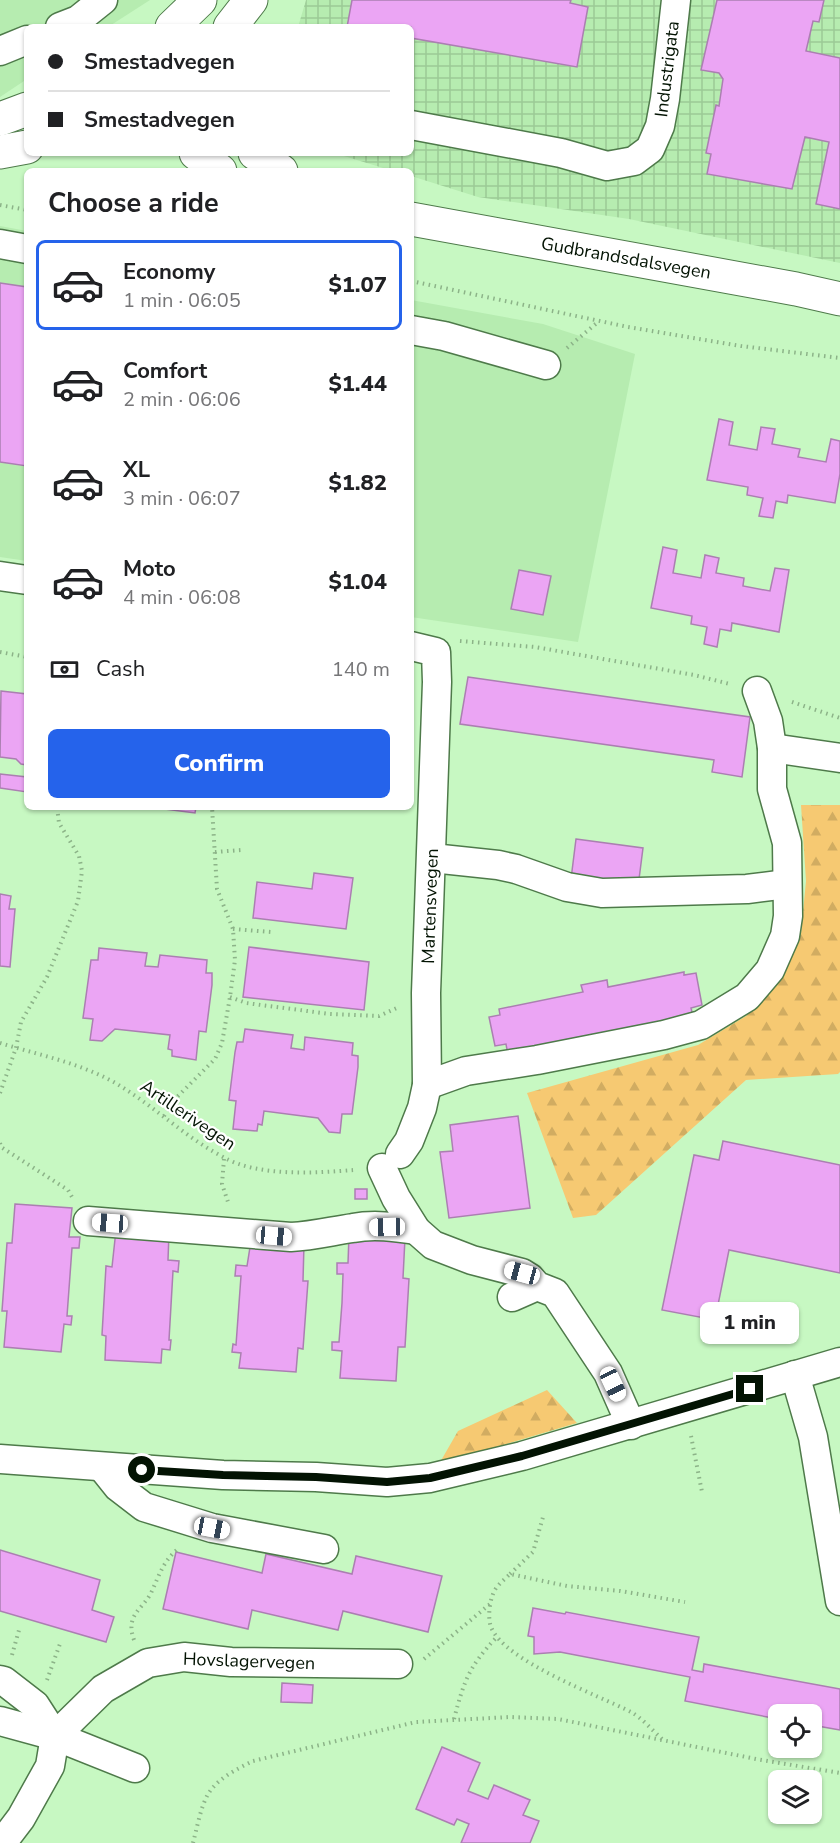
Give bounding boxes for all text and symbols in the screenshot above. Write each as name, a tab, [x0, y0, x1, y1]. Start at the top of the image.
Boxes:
street label: Industrigata	[649, 19, 685, 119]
text: Smestadvegen	[84, 47, 235, 77]
text: Smestadvegen	[84, 105, 235, 135]
text: Choose a ride	[48, 185, 219, 222]
street label: Gudbrandsdalsvegen	[539, 231, 713, 285]
text: Economy	[123, 257, 215, 287]
icon: car	[51, 258, 105, 312]
text: $1.07	[328, 270, 387, 300]
text: 1 min · 06:05	[123, 287, 241, 314]
text: Comfort	[123, 356, 207, 386]
icon: car	[51, 357, 105, 411]
text: $1.44	[328, 369, 387, 399]
text: 2 min · 06:06	[123, 386, 241, 413]
text: XL	[123, 455, 150, 485]
icon: car	[51, 456, 105, 510]
text: $1.82	[328, 468, 387, 498]
text: 3 min · 06:07	[123, 485, 241, 512]
text: Moto	[123, 554, 176, 584]
icon: car	[51, 555, 105, 609]
text: $1.04	[328, 567, 387, 597]
text: 4 min · 06:08	[123, 584, 241, 611]
icon: cash	[48, 653, 81, 686]
text: Cash	[96, 654, 145, 684]
text: 140 m	[332, 656, 390, 683]
button: Confirm	[48, 729, 390, 798]
street label: Martensvegen	[416, 848, 444, 964]
street label: Artillerivegen	[136, 1074, 240, 1156]
car	[91, 1213, 129, 1233]
car	[369, 1218, 405, 1236]
car	[255, 1225, 293, 1247]
car	[502, 1260, 542, 1286]
callout: 1 min	[700, 1302, 800, 1344]
text: 1 min	[723, 1309, 776, 1336]
car	[597, 1364, 629, 1404]
route end	[736, 1375, 763, 1402]
route start	[128, 1456, 155, 1483]
car	[193, 1516, 231, 1540]
street label: Hovslagervegen	[182, 1647, 316, 1675]
map controls	[768, 1704, 822, 1824]
button: locate	[768, 1704, 822, 1758]
button: layers	[768, 1770, 822, 1824]

